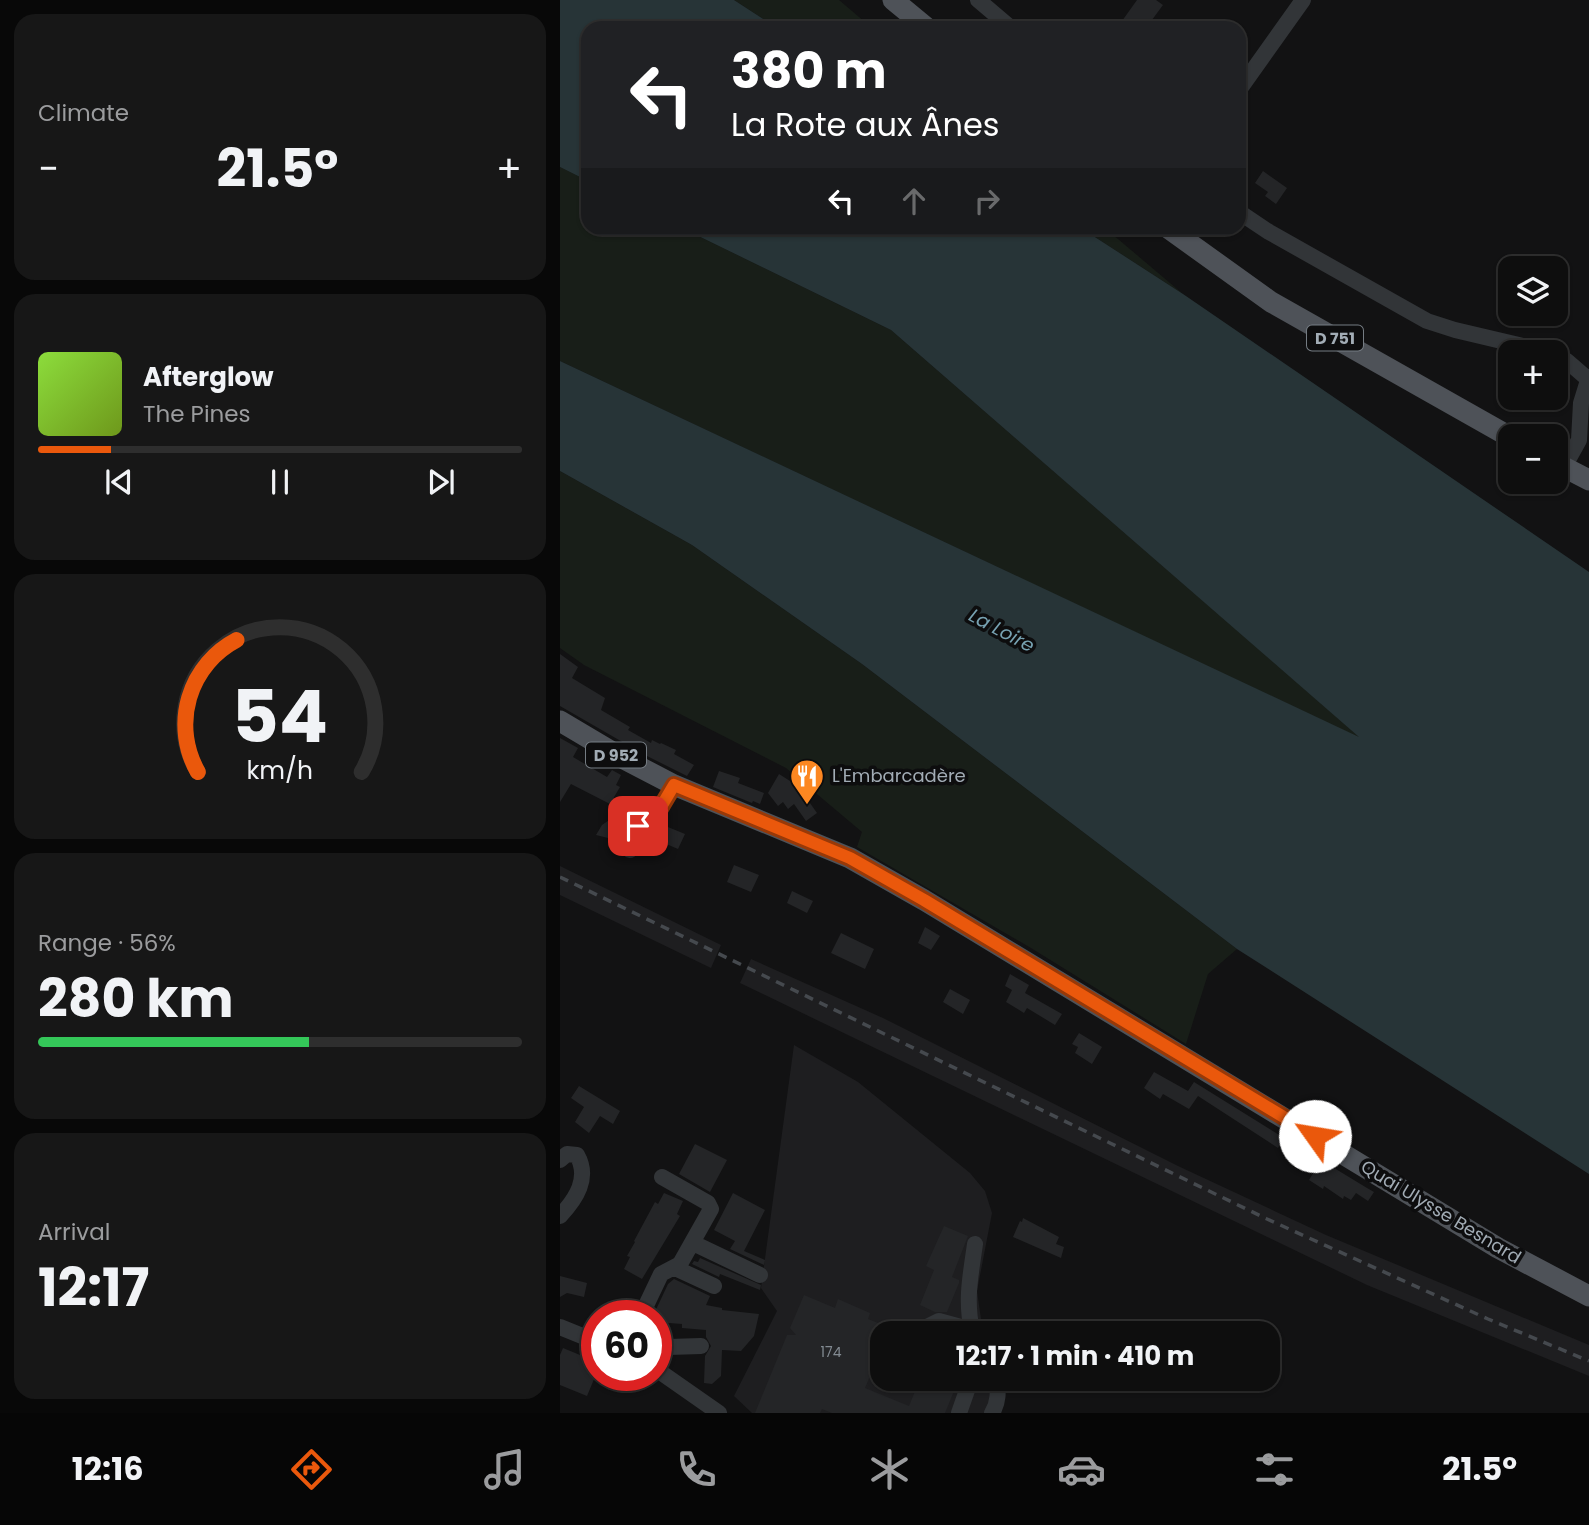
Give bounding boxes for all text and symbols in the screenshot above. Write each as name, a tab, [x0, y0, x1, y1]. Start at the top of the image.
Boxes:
text: 380 m	[731, 37, 887, 105]
icon: left	[616, 49, 707, 140]
text: Climate	[38, 97, 129, 129]
text: La Rote aux Ânes	[731, 102, 1000, 147]
text: 21.5°	[217, 132, 338, 205]
text: −	[38, 142, 59, 195]
text: +	[496, 142, 522, 195]
icon: left	[822, 182, 860, 220]
icon: ahead	[895, 182, 933, 220]
icon: right	[968, 182, 1006, 220]
map controls	[1498, 256, 1568, 494]
button: layers	[1498, 256, 1568, 326]
road number: D 751	[1307, 326, 1363, 350]
button: +	[1498, 340, 1568, 410]
text: Afterglow	[143, 359, 274, 395]
text: The Pines	[143, 398, 251, 430]
button: −	[1498, 424, 1568, 494]
icon: previous	[100, 463, 138, 501]
icon: pause	[261, 463, 299, 501]
icon: next	[422, 463, 460, 501]
water label: La Loire	[964, 602, 1039, 659]
text: 54	[232, 667, 328, 768]
road number: D 952	[586, 742, 646, 768]
text: km/h	[247, 753, 313, 788]
restaurant icon: L'Embarcadère	[788, 757, 826, 806]
place label: L'Embarcadère	[832, 763, 966, 788]
pin	[608, 796, 668, 856]
icon: arrive	[619, 807, 657, 845]
text: Range · 56%	[38, 927, 176, 959]
text: 280 km	[38, 962, 234, 1035]
position arrow	[1278, 1099, 1352, 1173]
street label: Quai Ulysse Besnard	[1356, 1154, 1526, 1269]
text: Arrival	[38, 1216, 110, 1248]
text: 12:17	[38, 1251, 149, 1324]
speed limit sign: 60	[581, 1300, 672, 1391]
text: 12:17 · 1 min · 410 m	[956, 1338, 1194, 1374]
house number: 174	[821, 1342, 842, 1362]
icon: directions	[287, 1445, 336, 1494]
icon: music	[480, 1445, 529, 1494]
icon: phone	[672, 1445, 721, 1494]
icon: climate	[865, 1445, 914, 1494]
icon: car	[1057, 1445, 1106, 1494]
icon: filters	[1250, 1445, 1299, 1494]
text: 12:16	[72, 1446, 144, 1491]
text: 21.5°	[1442, 1446, 1517, 1491]

